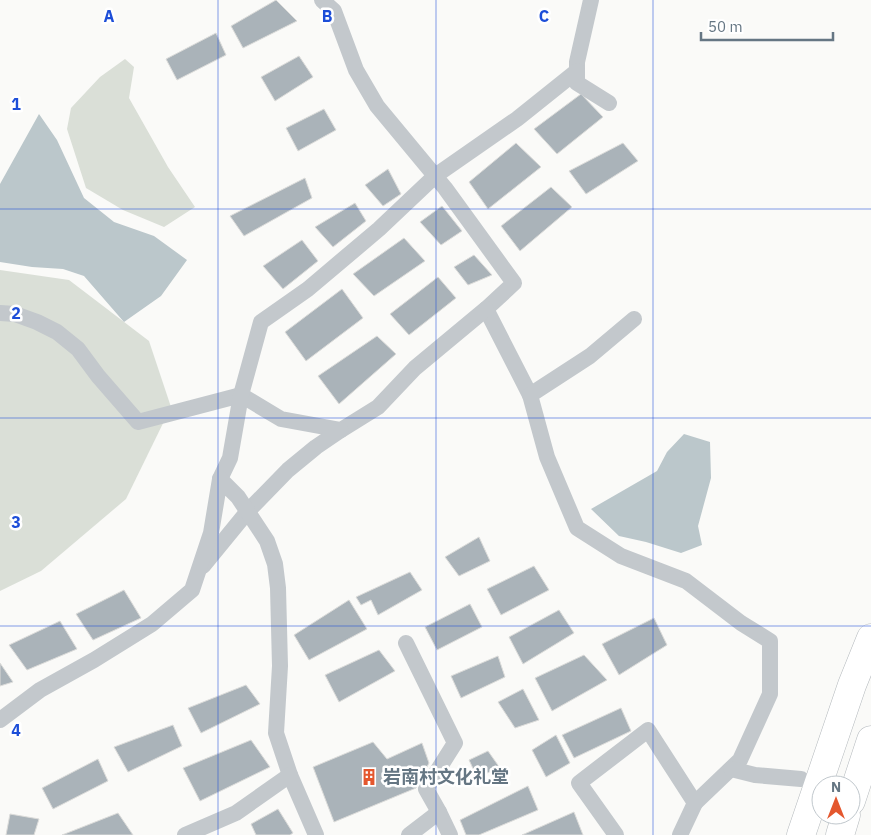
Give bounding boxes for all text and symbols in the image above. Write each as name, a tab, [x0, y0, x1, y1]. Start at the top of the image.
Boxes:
text: A	[104, 6, 115, 26]
text: B	[322, 6, 333, 26]
text: C	[539, 6, 549, 26]
scale bar	[701, 10, 834, 42]
text: 50 m	[708, 17, 743, 36]
text: 1	[11, 94, 21, 114]
text: 2	[11, 303, 21, 323]
text: 3	[11, 512, 21, 532]
text: 4	[11, 720, 21, 740]
place label: 岩南村文化礼堂	[383, 765, 509, 788]
building icon: 岩南村文化礼堂	[359, 767, 379, 787]
north arrow	[811, 775, 861, 825]
text: N	[831, 778, 841, 796]

